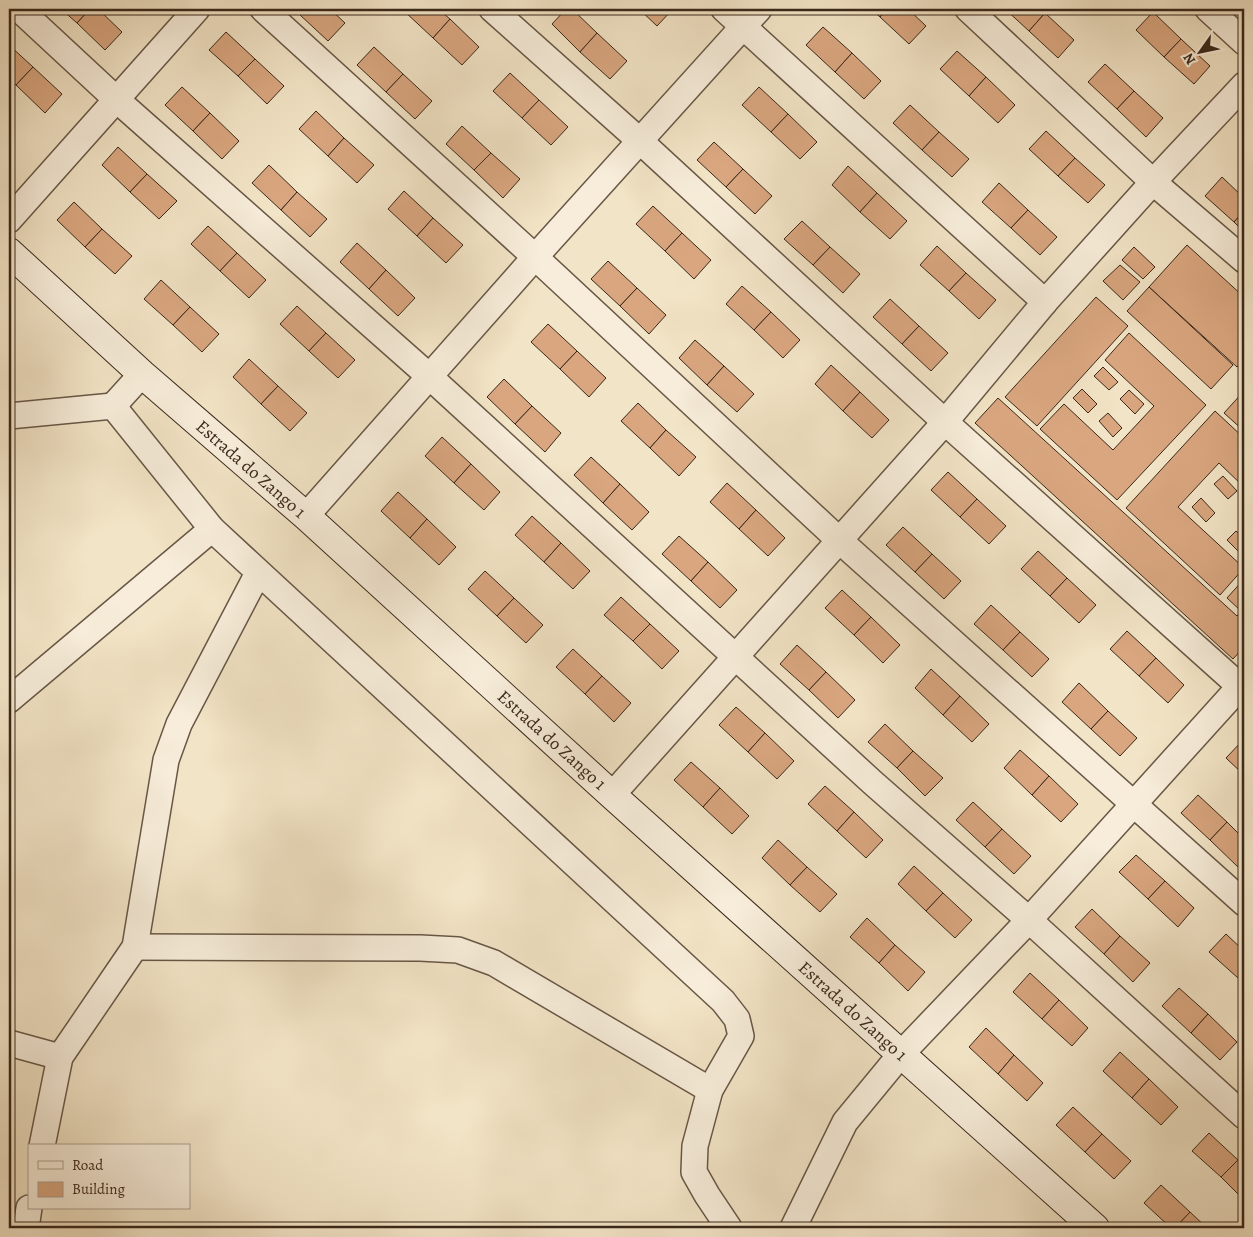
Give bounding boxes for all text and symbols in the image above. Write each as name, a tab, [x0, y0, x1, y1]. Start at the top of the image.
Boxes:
north arrow	[1176, 28, 1226, 78]
text: N	[1179, 49, 1200, 68]
street label: Estrada do Zango 1	[191, 414, 311, 524]
street label: Estrada do Zango 1	[492, 685, 612, 795]
street label: Estrada do Zango 1	[793, 956, 913, 1066]
legend	[28, 1144, 190, 1210]
text: Road	[72, 1155, 104, 1175]
text: Building	[72, 1179, 125, 1199]

